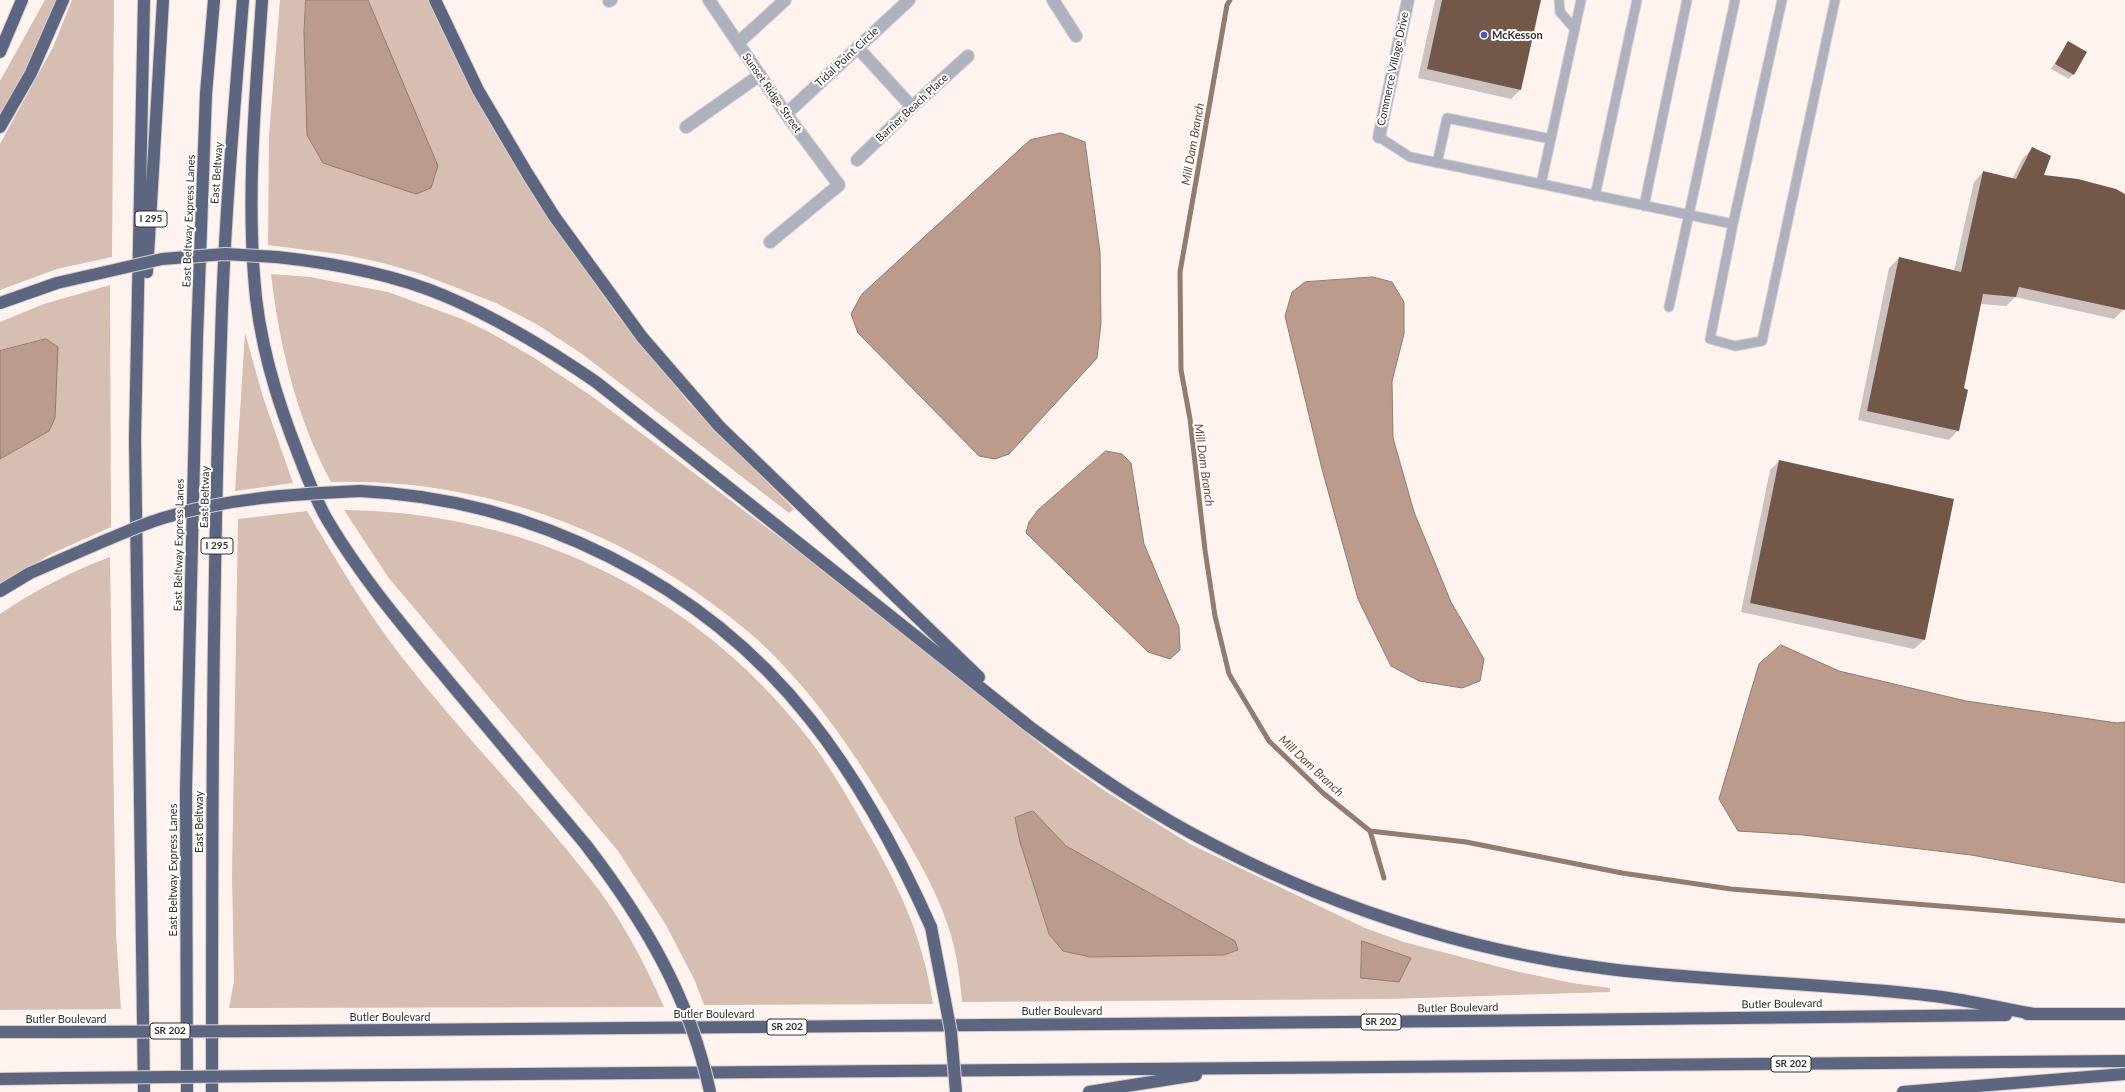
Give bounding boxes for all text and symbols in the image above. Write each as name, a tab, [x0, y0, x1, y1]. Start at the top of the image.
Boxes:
street label: Commerce Village Drive	[1374, 11, 1412, 127]
street label: Tidal Point Circle	[813, 24, 881, 90]
place label: McKesson	[1492, 28, 1543, 42]
marker: McKesson	[1479, 30, 1489, 40]
street label: Sunset Ridge Street	[740, 51, 804, 135]
street label: Barrier Beach Place	[873, 71, 951, 145]
water label: Mill Dam Branch	[1179, 102, 1207, 186]
street label: East Beltway	[208, 141, 226, 205]
street label: East Beltway Express Lanes	[180, 154, 198, 288]
road number: I 295	[135, 211, 167, 227]
water label: Mill Dam Branch	[1191, 423, 1217, 507]
street label: East Beltway	[198, 466, 212, 528]
street label: East Beltway Express Lanes	[171, 478, 187, 612]
road number: I 295	[201, 538, 233, 554]
water label: Mill Dam Branch	[1276, 732, 1346, 800]
street label: East Beltway	[192, 791, 206, 853]
street label: East Beltway Express Lanes	[166, 804, 180, 936]
street label: Butler Boulevard	[1741, 997, 1823, 1011]
street label: Butler Boulevard	[1417, 1001, 1499, 1015]
street label: Butler Boulevard	[1022, 1004, 1102, 1018]
street label: Butler Boulevard	[674, 1007, 754, 1021]
street label: Butler Boulevard	[350, 1010, 430, 1024]
street label: Butler Boulevard	[26, 1012, 106, 1026]
road number: SR 202	[1361, 1014, 1401, 1030]
road number: SR 202	[767, 1019, 807, 1035]
road number: SR 202	[150, 1023, 190, 1039]
road number: SR 202	[1771, 1056, 1811, 1072]

